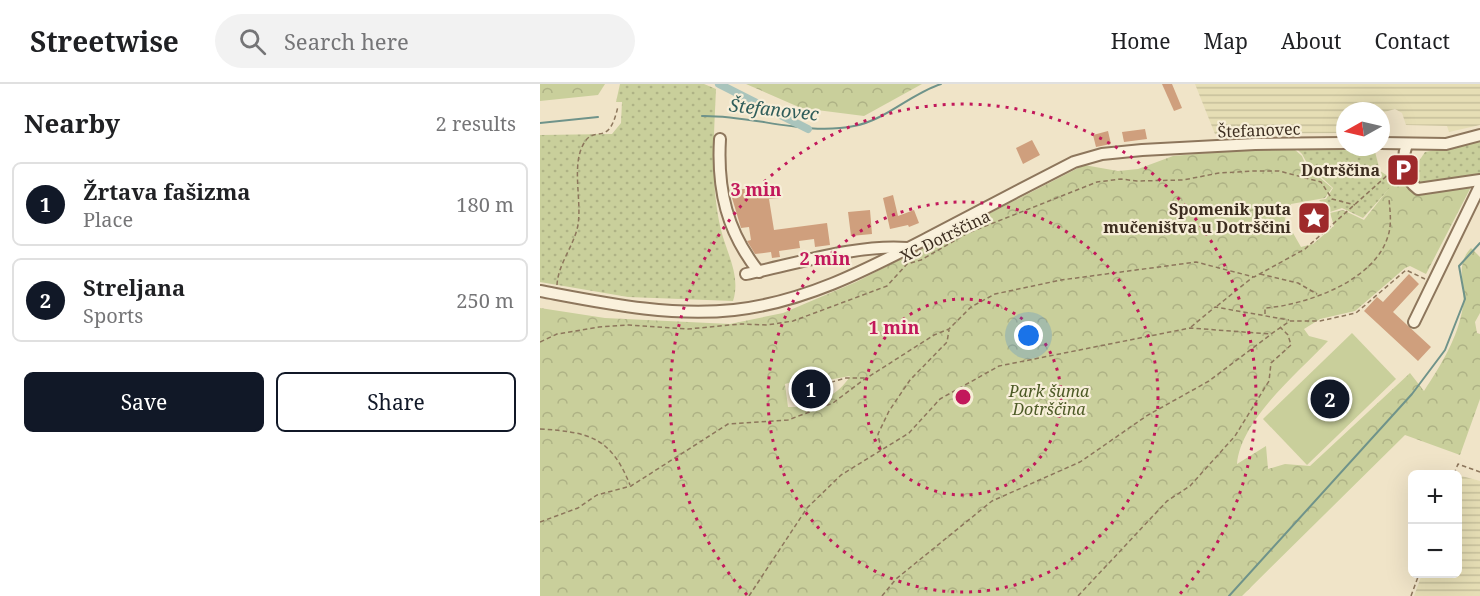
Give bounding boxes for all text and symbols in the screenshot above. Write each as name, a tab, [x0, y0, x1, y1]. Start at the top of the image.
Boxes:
search box	[215, 14, 635, 68]
text: Streetwise	[30, 22, 179, 60]
icon: search	[236, 25, 269, 58]
text: Search here	[284, 26, 409, 56]
text: Home	[1111, 27, 1171, 55]
text: Map	[1204, 27, 1248, 55]
text: About	[1281, 27, 1342, 55]
text: Contact	[1375, 27, 1450, 55]
water label: Štefanovec	[728, 92, 820, 126]
north arrow	[1336, 102, 1390, 156]
text: Nearby	[24, 105, 120, 141]
text: 2 results	[436, 110, 516, 137]
street label: Štefanovec	[1217, 118, 1301, 142]
parking icon: Dotrščina	[1385, 152, 1421, 188]
place label: Dotrščina	[1301, 159, 1380, 181]
text: Žrtava fašizma	[83, 176, 251, 206]
text: 3 min	[731, 177, 781, 201]
text: 1	[40, 191, 51, 218]
text: 180 m	[456, 191, 514, 218]
place label: Spomenik puta mučeništva u Dotrščini	[1103, 198, 1291, 238]
place icon: Spomenik puta mučeništva u Dotrščini	[1296, 200, 1332, 236]
street label: XC Dotrščina	[896, 205, 994, 267]
text: Place	[83, 206, 133, 233]
text: 2 min	[800, 246, 850, 270]
text: Streljana	[83, 272, 185, 302]
text: 2	[40, 287, 51, 314]
text: 250 m	[456, 287, 514, 314]
text: Sports	[83, 302, 143, 329]
text: 1 min	[869, 315, 919, 339]
your location	[1014, 321, 1043, 350]
pin: 1	[792, 366, 830, 412]
button: Save	[24, 372, 264, 432]
button: Share	[276, 372, 516, 432]
pin: 2	[1310, 376, 1350, 422]
park label: Park šuma Dotrščina	[1008, 380, 1090, 420]
centre of rings	[953, 387, 973, 407]
map controls	[1408, 470, 1462, 578]
button: +	[1408, 470, 1462, 524]
button: −	[1408, 524, 1462, 578]

